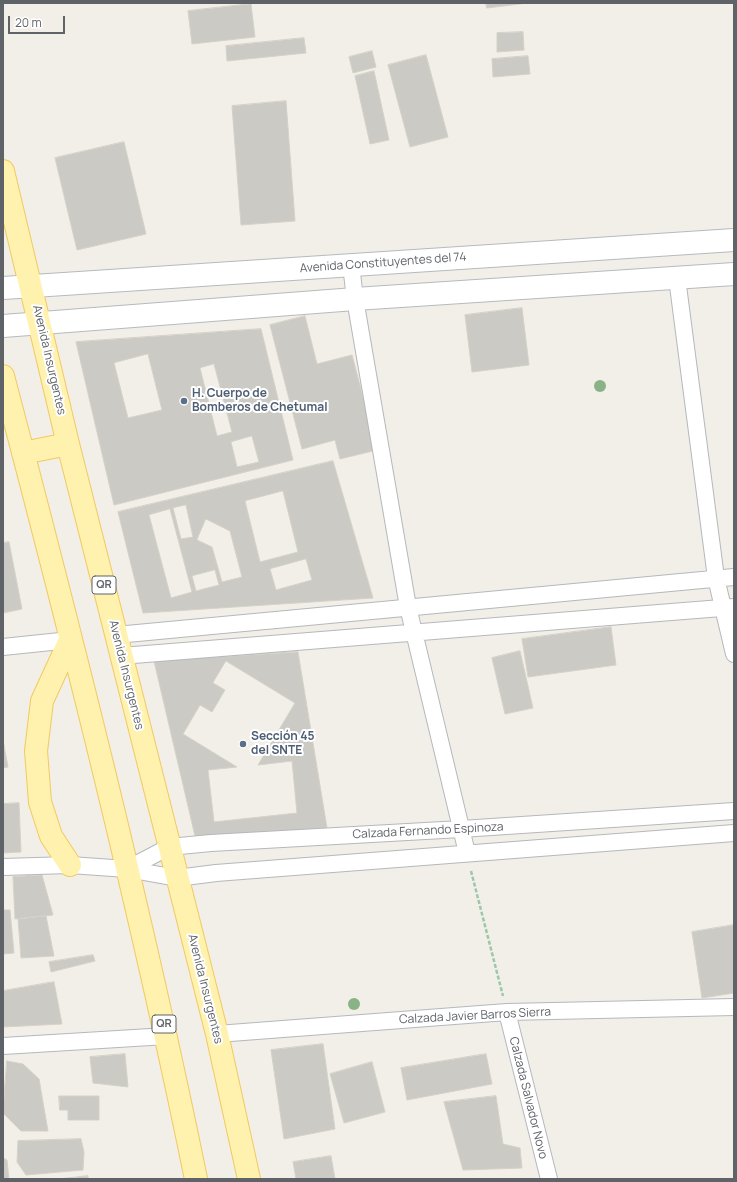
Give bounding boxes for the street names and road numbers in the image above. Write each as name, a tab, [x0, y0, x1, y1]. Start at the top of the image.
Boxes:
street label: Avenida Constituyentes del 74	[299, 250, 467, 276]
street label: Avenida Insurgentes	[29, 304, 69, 416]
road number: QR	[92, 576, 116, 594]
street label: Avenida Insurgentes	[105, 619, 147, 731]
street label: Calzada Fernando Espinoza	[352, 820, 504, 842]
street label: Avenida Insurgentes	[184, 933, 226, 1045]
street label: Calzada Javier Barros Sierra	[399, 1005, 551, 1027]
road number: QR	[152, 1015, 176, 1033]
street label: Calzada Salvador Novo	[506, 1036, 550, 1160]

